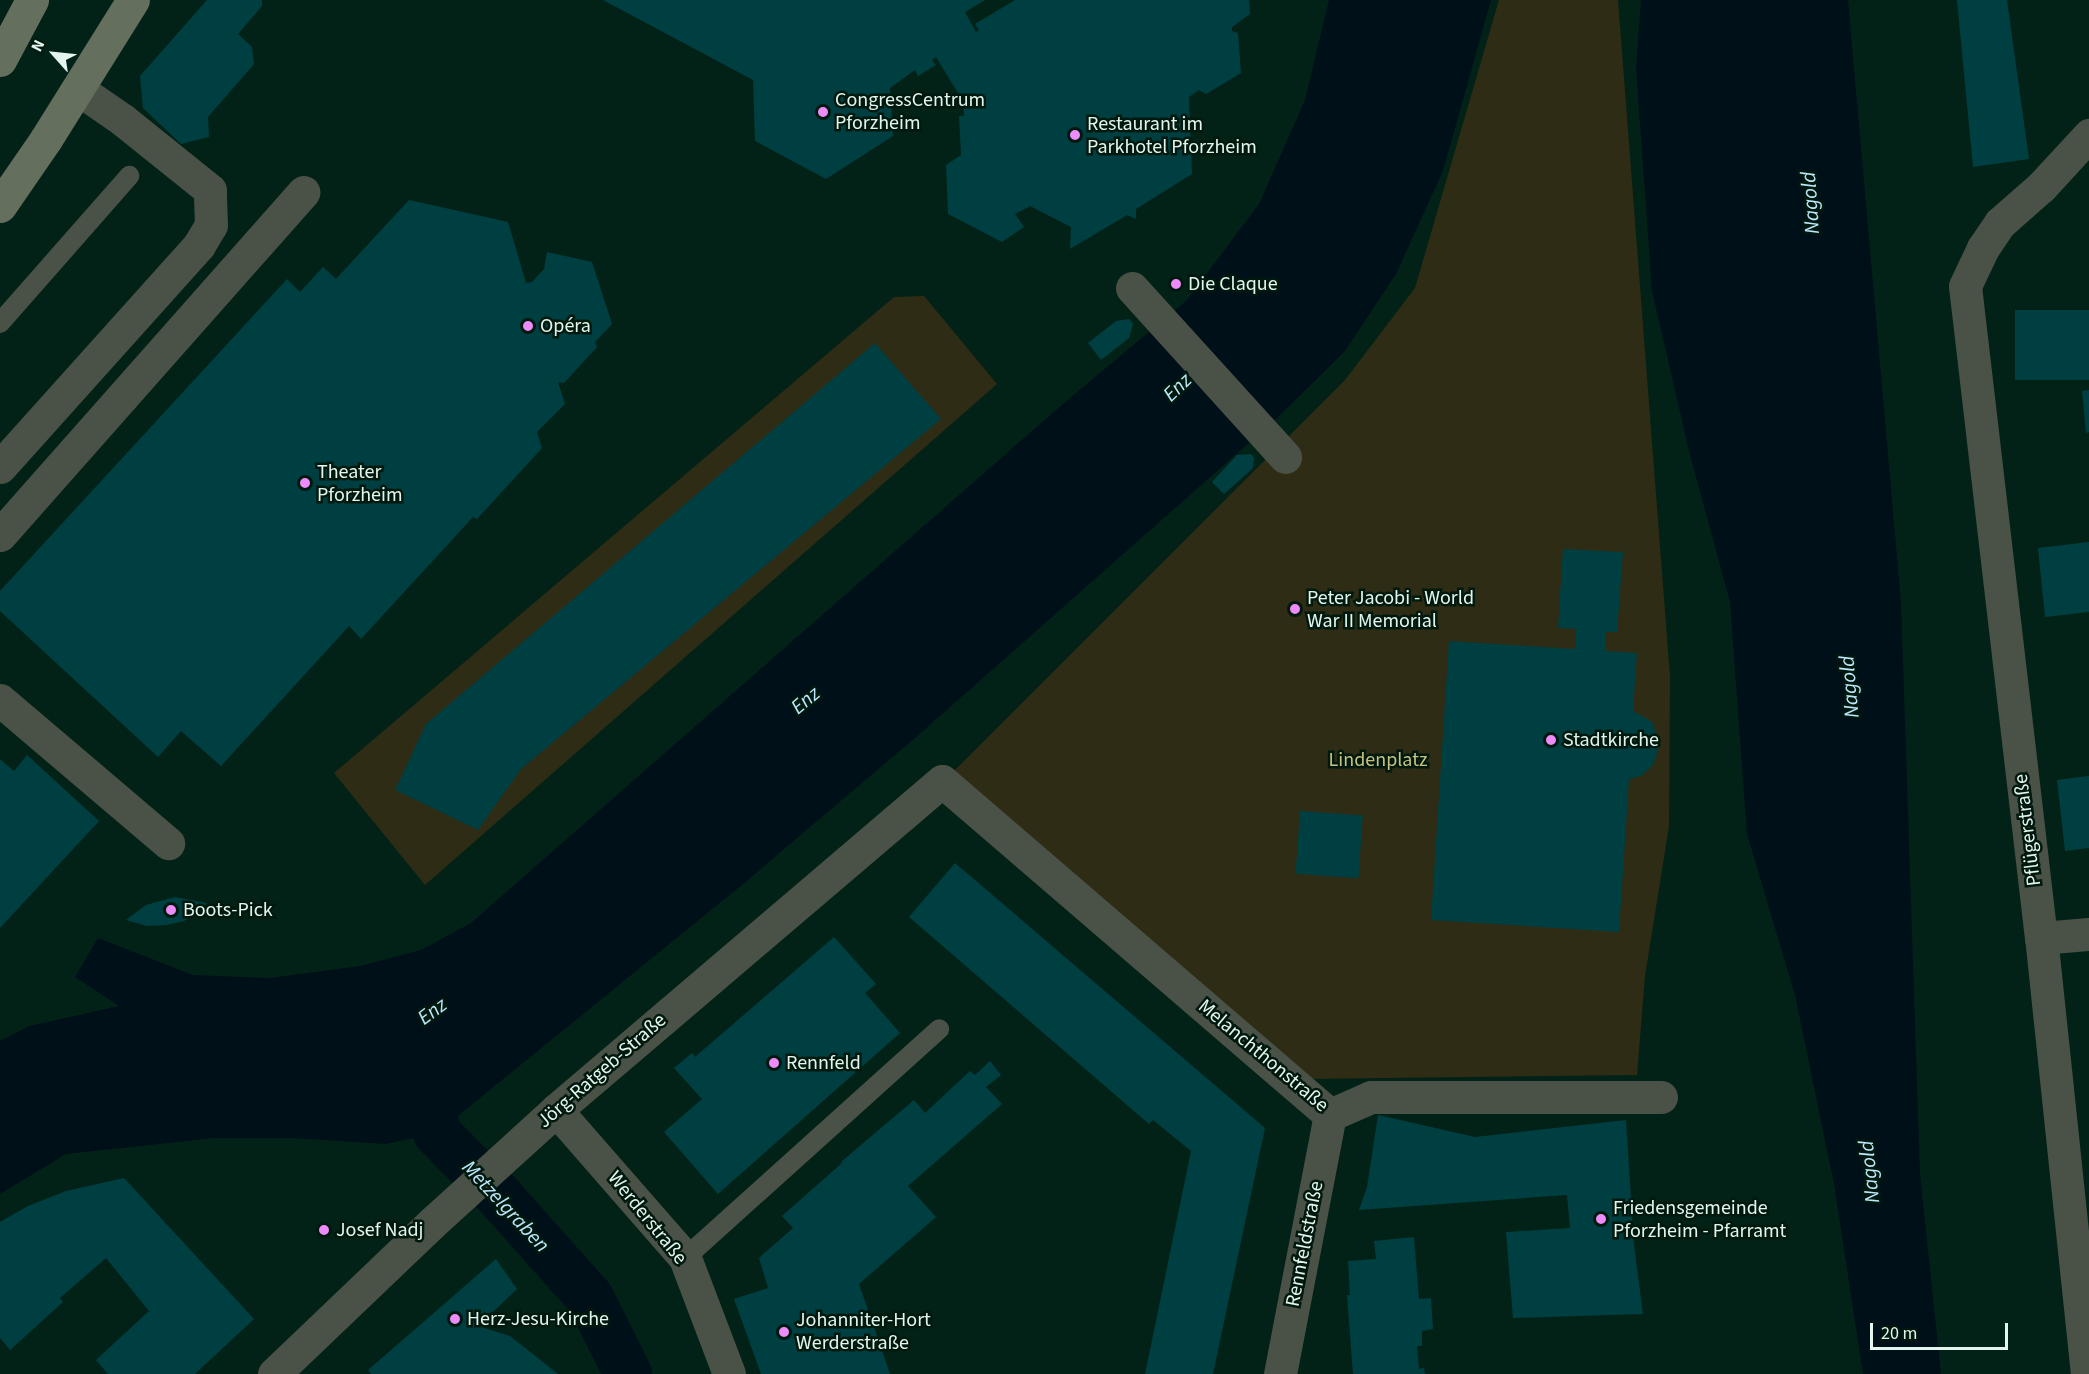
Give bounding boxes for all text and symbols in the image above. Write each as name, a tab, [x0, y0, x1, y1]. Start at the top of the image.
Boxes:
north arrow	[24, 24, 84, 84]
text: N	[26, 36, 50, 56]
place label: CongressCentrum Pforzheim	[835, 88, 985, 135]
marker: CongressCentrum Pforzheim	[816, 105, 830, 119]
place label: Restaurant im Parkhotel Pforzheim	[1087, 112, 1257, 159]
marker: Restaurant im Parkhotel Pforzheim	[1068, 128, 1082, 142]
water label: Nagold	[1795, 171, 1825, 235]
place label: Die Claque	[1188, 272, 1278, 296]
marker: Die Claque	[1169, 277, 1183, 291]
place label: Opéra	[540, 314, 591, 338]
marker: Opéra	[521, 319, 535, 333]
water label: Enz	[1157, 367, 1197, 407]
place label: Theater Pforzheim	[317, 460, 402, 507]
marker: Theater Pforzheim	[298, 476, 312, 490]
place label: Peter Jacobi - World War II Memorial	[1307, 586, 1474, 633]
marker: Peter Jacobi - World War II Memorial	[1288, 602, 1302, 616]
water label: Nagold	[1834, 655, 1864, 719]
water label: Enz	[785, 681, 825, 719]
place label: Stadtkirche	[1563, 728, 1659, 752]
marker: Stadtkirche	[1544, 733, 1558, 747]
park label: Lindenplatz	[1329, 748, 1427, 772]
street label: Pflügerstraße	[2009, 773, 2047, 887]
place label: Boots-Pick	[183, 898, 273, 922]
marker: Boots-Pick	[164, 903, 178, 917]
water label: Enz	[412, 992, 452, 1030]
street label: Melanchthonstraße	[1193, 995, 1333, 1117]
street label: Jörg-Ratgeb-Straße	[533, 1009, 671, 1133]
place label: Rennfeld	[786, 1051, 861, 1075]
marker: Rennfeld	[767, 1056, 781, 1070]
water label: Nagold	[1853, 1140, 1885, 1204]
water label: Metzelgraben	[457, 1155, 555, 1257]
street label: Werderstraße	[602, 1167, 692, 1269]
street label: Rennfeldstraße	[1281, 1179, 1329, 1309]
place label: Friedensgemeinde Pforzheim - Pfarramt	[1613, 1196, 1786, 1243]
marker: Friedensgemeinde Pforzheim - Pfarramt	[1594, 1212, 1608, 1226]
place label: Josef Nadj	[336, 1218, 424, 1242]
marker: Josef Nadj	[317, 1223, 331, 1237]
place label: Herz-Jesu-Kirche	[467, 1307, 609, 1331]
place label: Johanniter-Hort Werderstraße	[796, 1308, 931, 1355]
scale bar	[1873, 1311, 2011, 1349]
marker: Herz-Jesu-Kirche	[448, 1312, 462, 1326]
text: 20 m	[1881, 1321, 1917, 1346]
marker: Johanniter-Hort Werderstraße	[777, 1325, 791, 1339]

